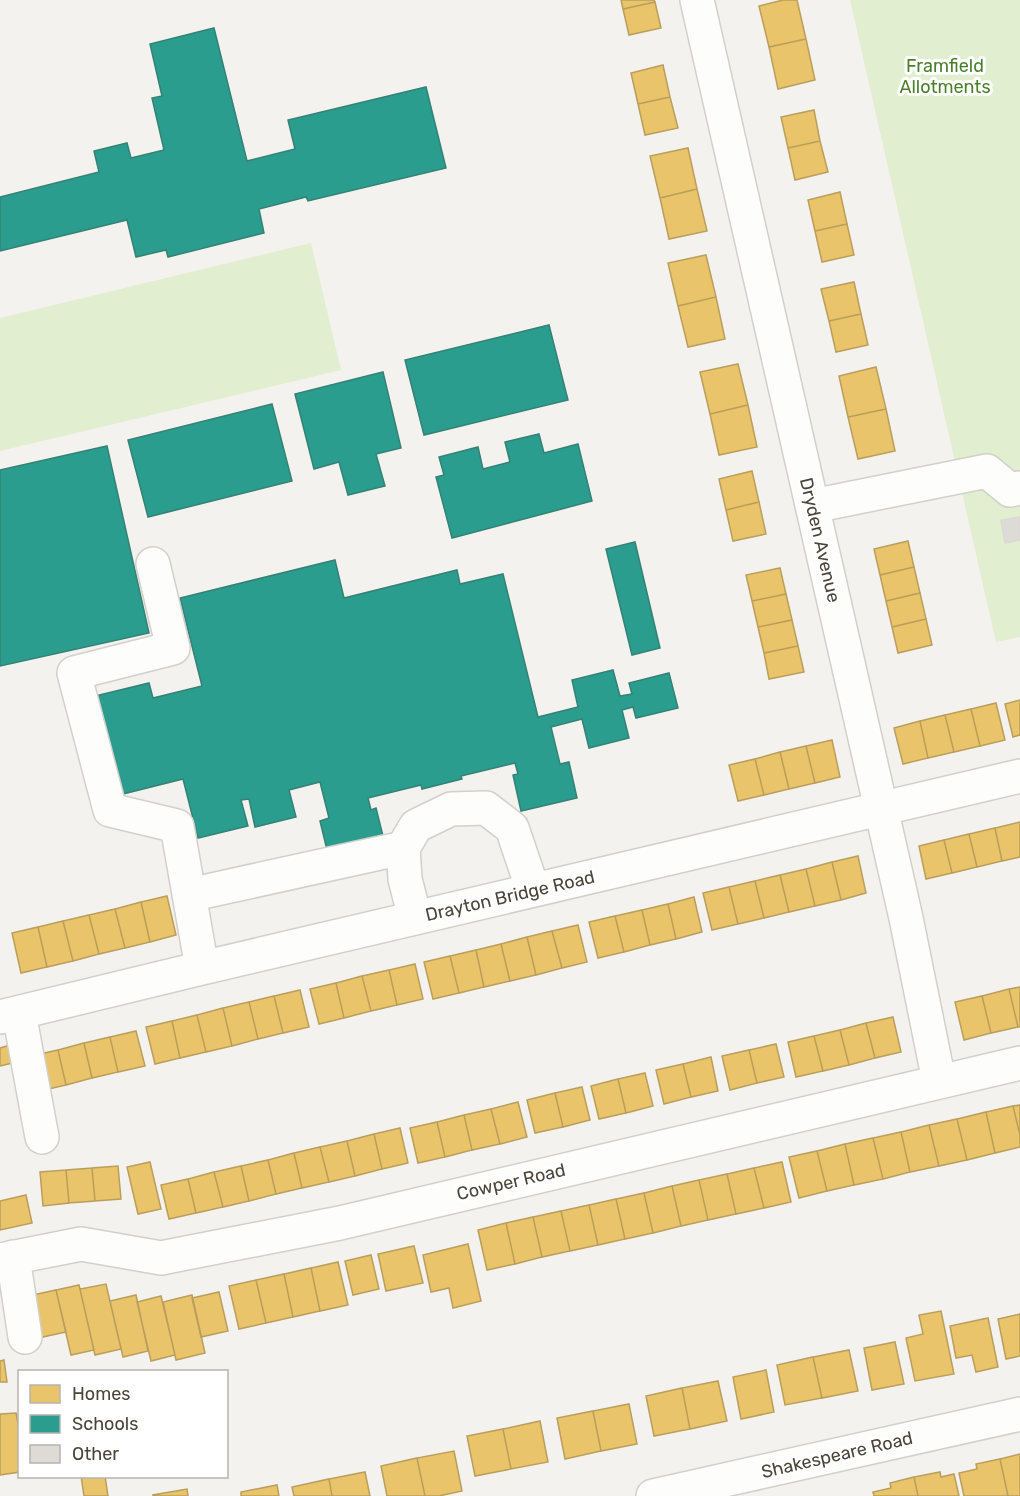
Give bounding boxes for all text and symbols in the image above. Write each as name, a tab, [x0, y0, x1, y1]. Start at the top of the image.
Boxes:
park label: Framfield Allotments	[899, 55, 991, 98]
street label: Dryden Avenue	[795, 475, 845, 605]
street label: Drayton Bridge Road	[423, 866, 597, 926]
street label: Cowper Road	[455, 1159, 567, 1205]
legend	[18, 1370, 228, 1478]
text: Homes	[72, 1383, 130, 1405]
text: Schools	[72, 1413, 138, 1435]
street label: Shakespeare Road	[759, 1427, 915, 1483]
text: Other	[72, 1443, 119, 1465]

